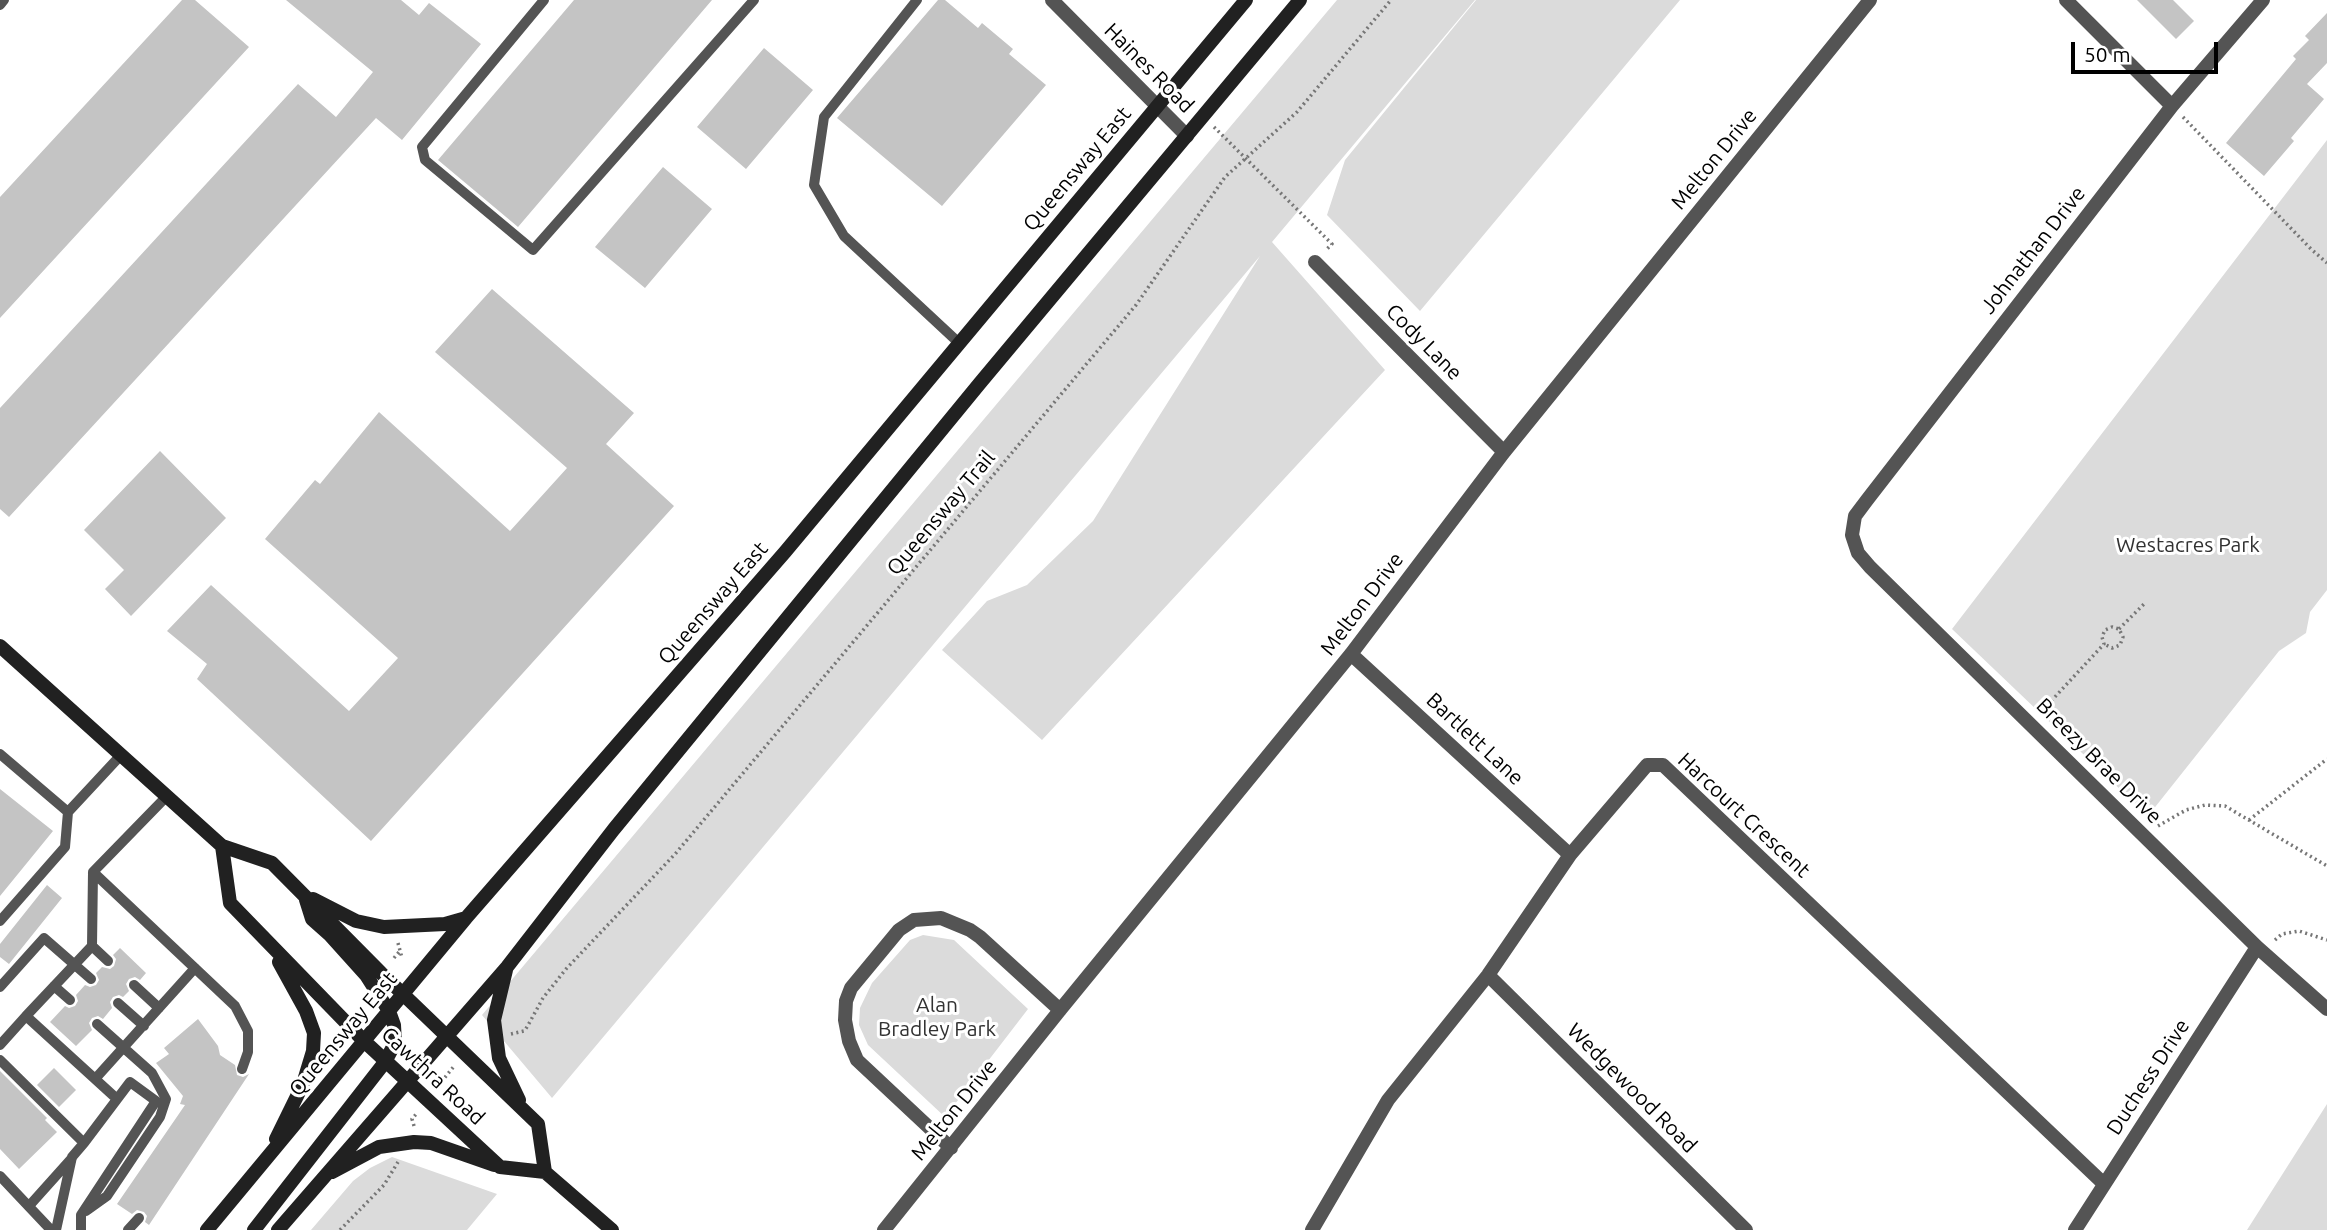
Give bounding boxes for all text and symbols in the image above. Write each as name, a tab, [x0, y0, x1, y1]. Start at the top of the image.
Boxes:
street label: Haines Road	[1099, 18, 1199, 118]
scale bar	[2075, 28, 2222, 72]
text: 50 m	[2084, 42, 2131, 66]
street label: Queensway East	[1018, 102, 1136, 236]
street label: Melton Drive	[1666, 104, 1762, 214]
street label: Johnathan Drive	[1975, 181, 2091, 319]
street label: Cody Lane	[1381, 299, 1467, 385]
street label: Queensway Trail	[882, 446, 1000, 580]
park label: Westacres Park	[2116, 532, 2260, 558]
street label: Queensway East	[653, 536, 773, 670]
street label: Melton Drive	[1315, 548, 1409, 660]
street label: Bartlett Lane	[1421, 688, 1529, 790]
street label: Breezy Brae Drive	[2031, 693, 2167, 829]
street label: Harcourt Crescent	[1673, 747, 1815, 883]
street label: Queensway East	[284, 967, 402, 1101]
park label: Alan Bradley Park	[878, 992, 996, 1042]
street label: Duchess Drive	[2101, 1014, 2195, 1140]
street label: Wedgewood Road	[1562, 1018, 1702, 1158]
street label: Cawthra Road	[376, 1022, 490, 1130]
street label: Melton Drive	[906, 1055, 1002, 1165]

